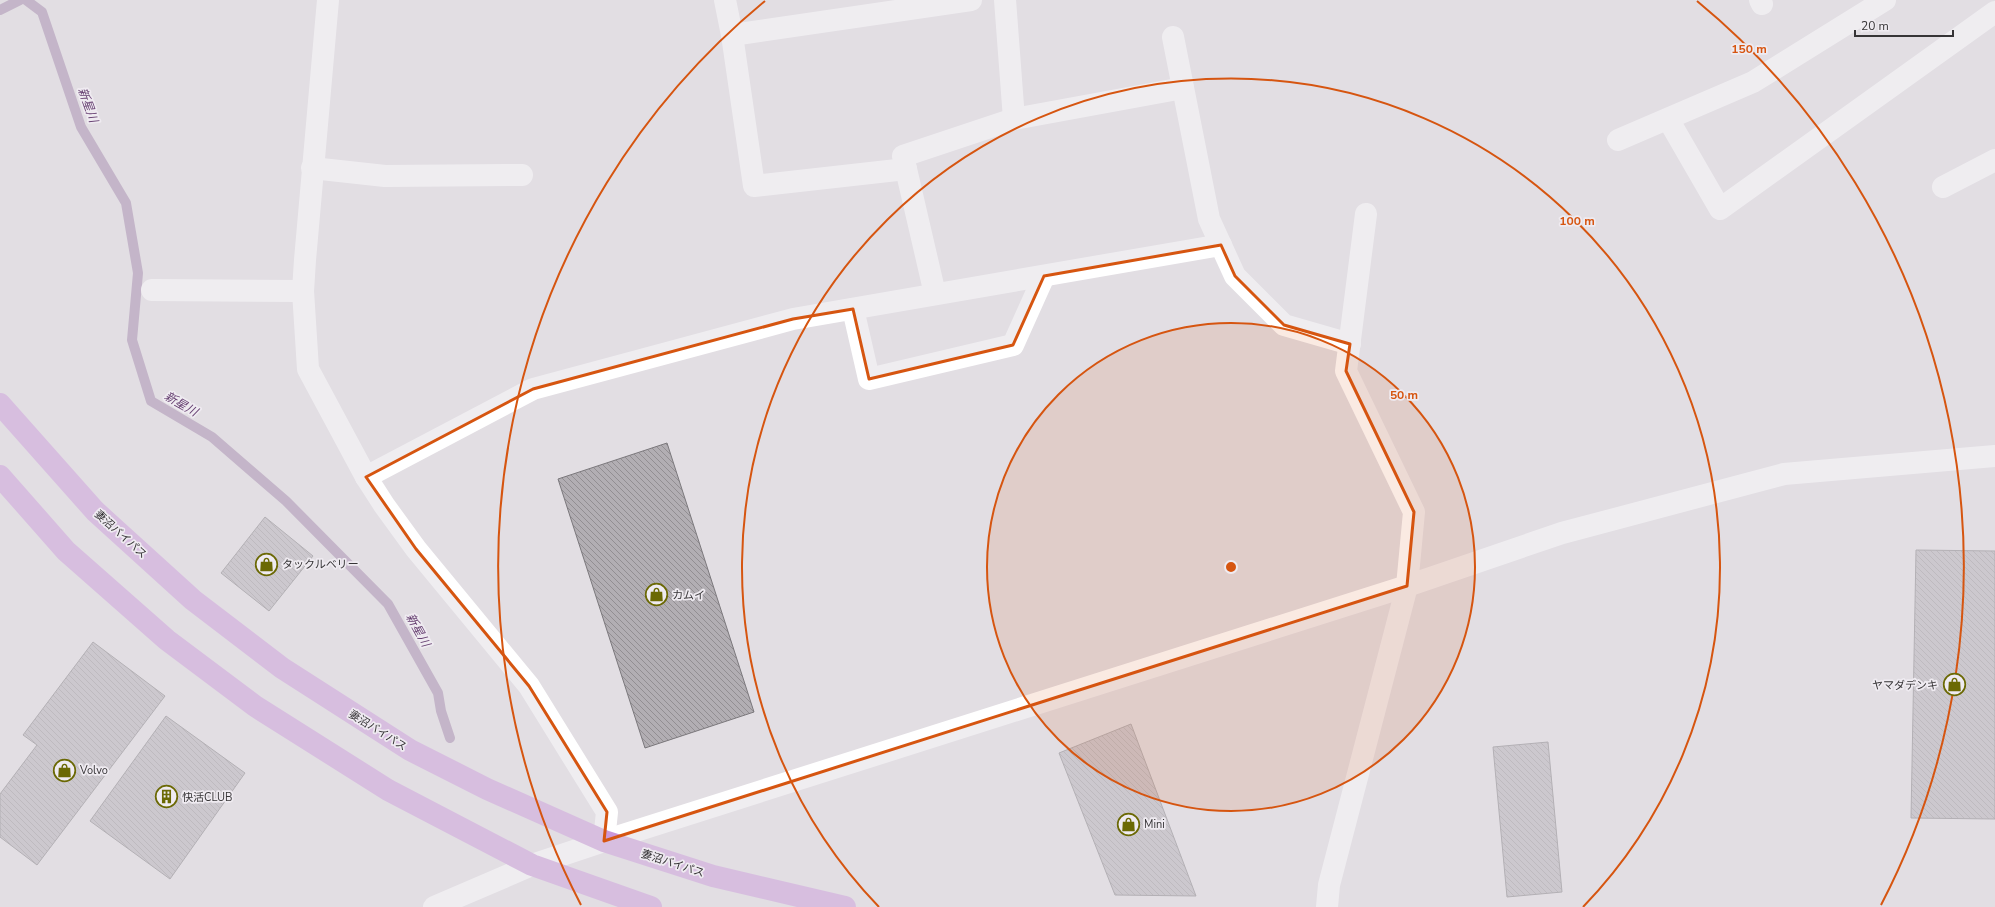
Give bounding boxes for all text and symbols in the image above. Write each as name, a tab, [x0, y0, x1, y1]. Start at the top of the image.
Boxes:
scale bar	[1855, 12, 1953, 38]
text: 20 m	[1861, 18, 1889, 34]
text: 150 m	[1731, 41, 1767, 57]
water label: 新星川	[74, 85, 102, 127]
text: 100 m	[1559, 213, 1595, 229]
text: 50 m	[1390, 387, 1418, 403]
water label: 新星川	[161, 388, 202, 421]
street label: 妻沼バイパス	[91, 507, 150, 562]
shop icon: タックルベリー	[254, 551, 280, 577]
place label: タックルベリー	[282, 557, 359, 572]
centre of rings	[1224, 560, 1238, 574]
shop icon: カムイ	[643, 582, 669, 608]
place label: カムイ	[672, 588, 705, 603]
water label: 新星川	[402, 610, 435, 651]
shop icon: ヤマダデンキ	[1941, 672, 1967, 698]
place label: ヤマダデンキ	[1872, 678, 1938, 693]
street label: 妻沼バイパス	[346, 707, 410, 754]
shop icon: Volvo	[51, 757, 77, 783]
place label: Volvo	[79, 763, 108, 778]
building icon: 快活CLUB	[154, 784, 180, 810]
place label: 快活CLUB	[182, 790, 233, 805]
shop icon: Mini	[1115, 811, 1141, 837]
place label: Mini	[1144, 817, 1165, 832]
street label: 妻沼バイパス	[639, 846, 706, 881]

